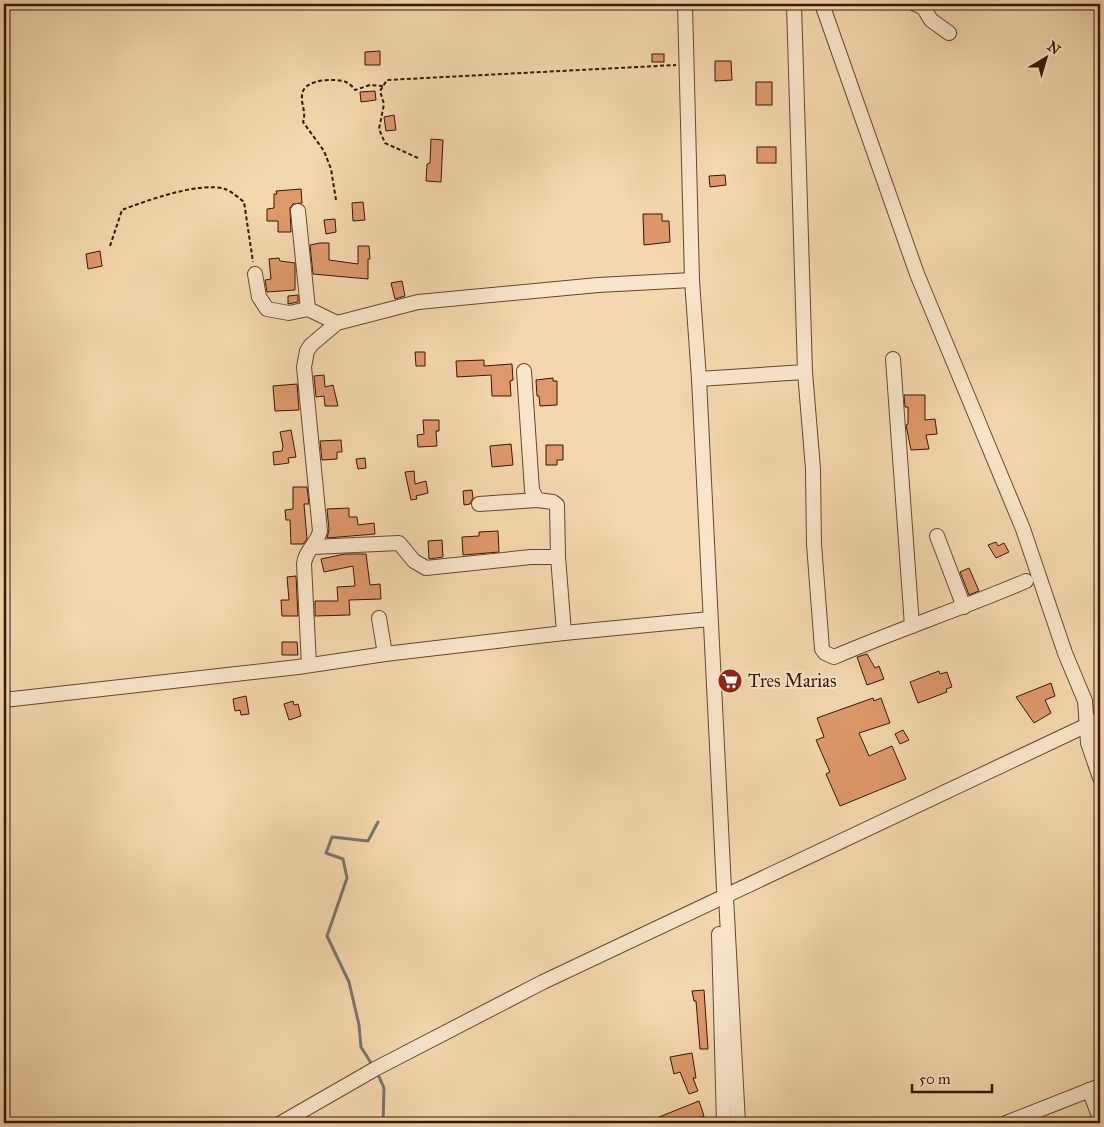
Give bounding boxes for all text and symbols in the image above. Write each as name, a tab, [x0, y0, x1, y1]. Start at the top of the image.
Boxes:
north arrow	[1022, 32, 1072, 82]
text: N	[1044, 38, 1064, 59]
supermarket icon: Tres Marias	[717, 668, 743, 694]
place label: Tres Marias	[748, 670, 837, 692]
scale bar	[912, 1062, 992, 1094]
text: 50 m	[919, 1070, 951, 1088]

